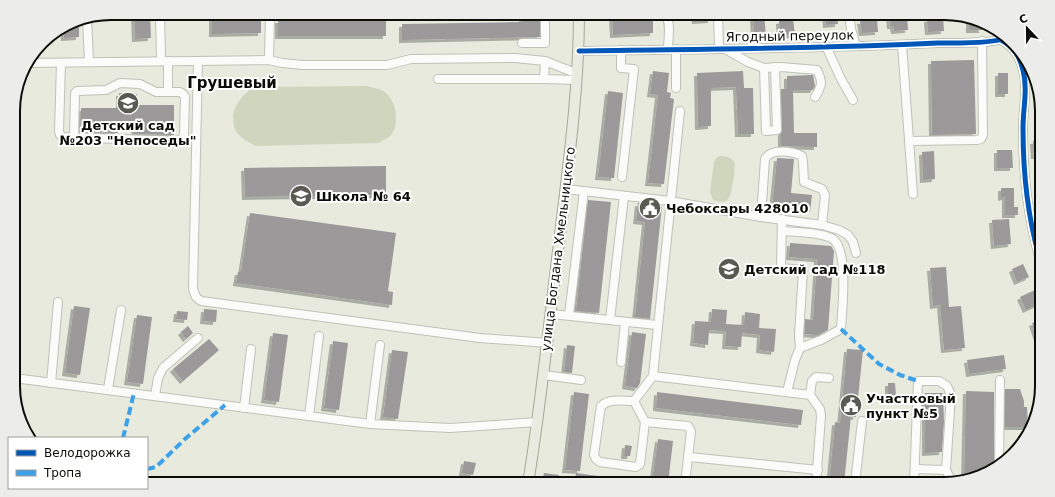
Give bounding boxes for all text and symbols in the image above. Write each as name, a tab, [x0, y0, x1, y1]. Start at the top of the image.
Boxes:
north arrow	[1007, 8, 1047, 48]
text: С	[1017, 12, 1030, 27]
street label: Ягодный переулок	[726, 27, 855, 45]
district label: Грушевый	[187, 74, 277, 92]
school or university icon: Детский сад №203 "Непоседы"	[115, 90, 141, 116]
place label: Детский сад №203 "Непоседы"	[59, 118, 197, 148]
street label: улица Богдана Хмельницкого	[538, 146, 578, 352]
school or university icon: Школа № 64	[288, 183, 314, 209]
place label: Школа № 64	[316, 189, 411, 204]
public building icon: Чебоксары 428010	[637, 195, 663, 221]
place label: Чебоксары 428010	[666, 201, 809, 216]
school or university icon: Детский сад №118	[716, 256, 742, 282]
place label: Детский сад №118	[744, 262, 885, 277]
place label: Участковый пункт №5	[866, 391, 956, 421]
public building icon: Участковый пункт №5	[838, 392, 864, 418]
legend	[8, 437, 148, 489]
text: Велодорожка	[44, 446, 131, 460]
text: Тропа	[43, 466, 82, 480]

